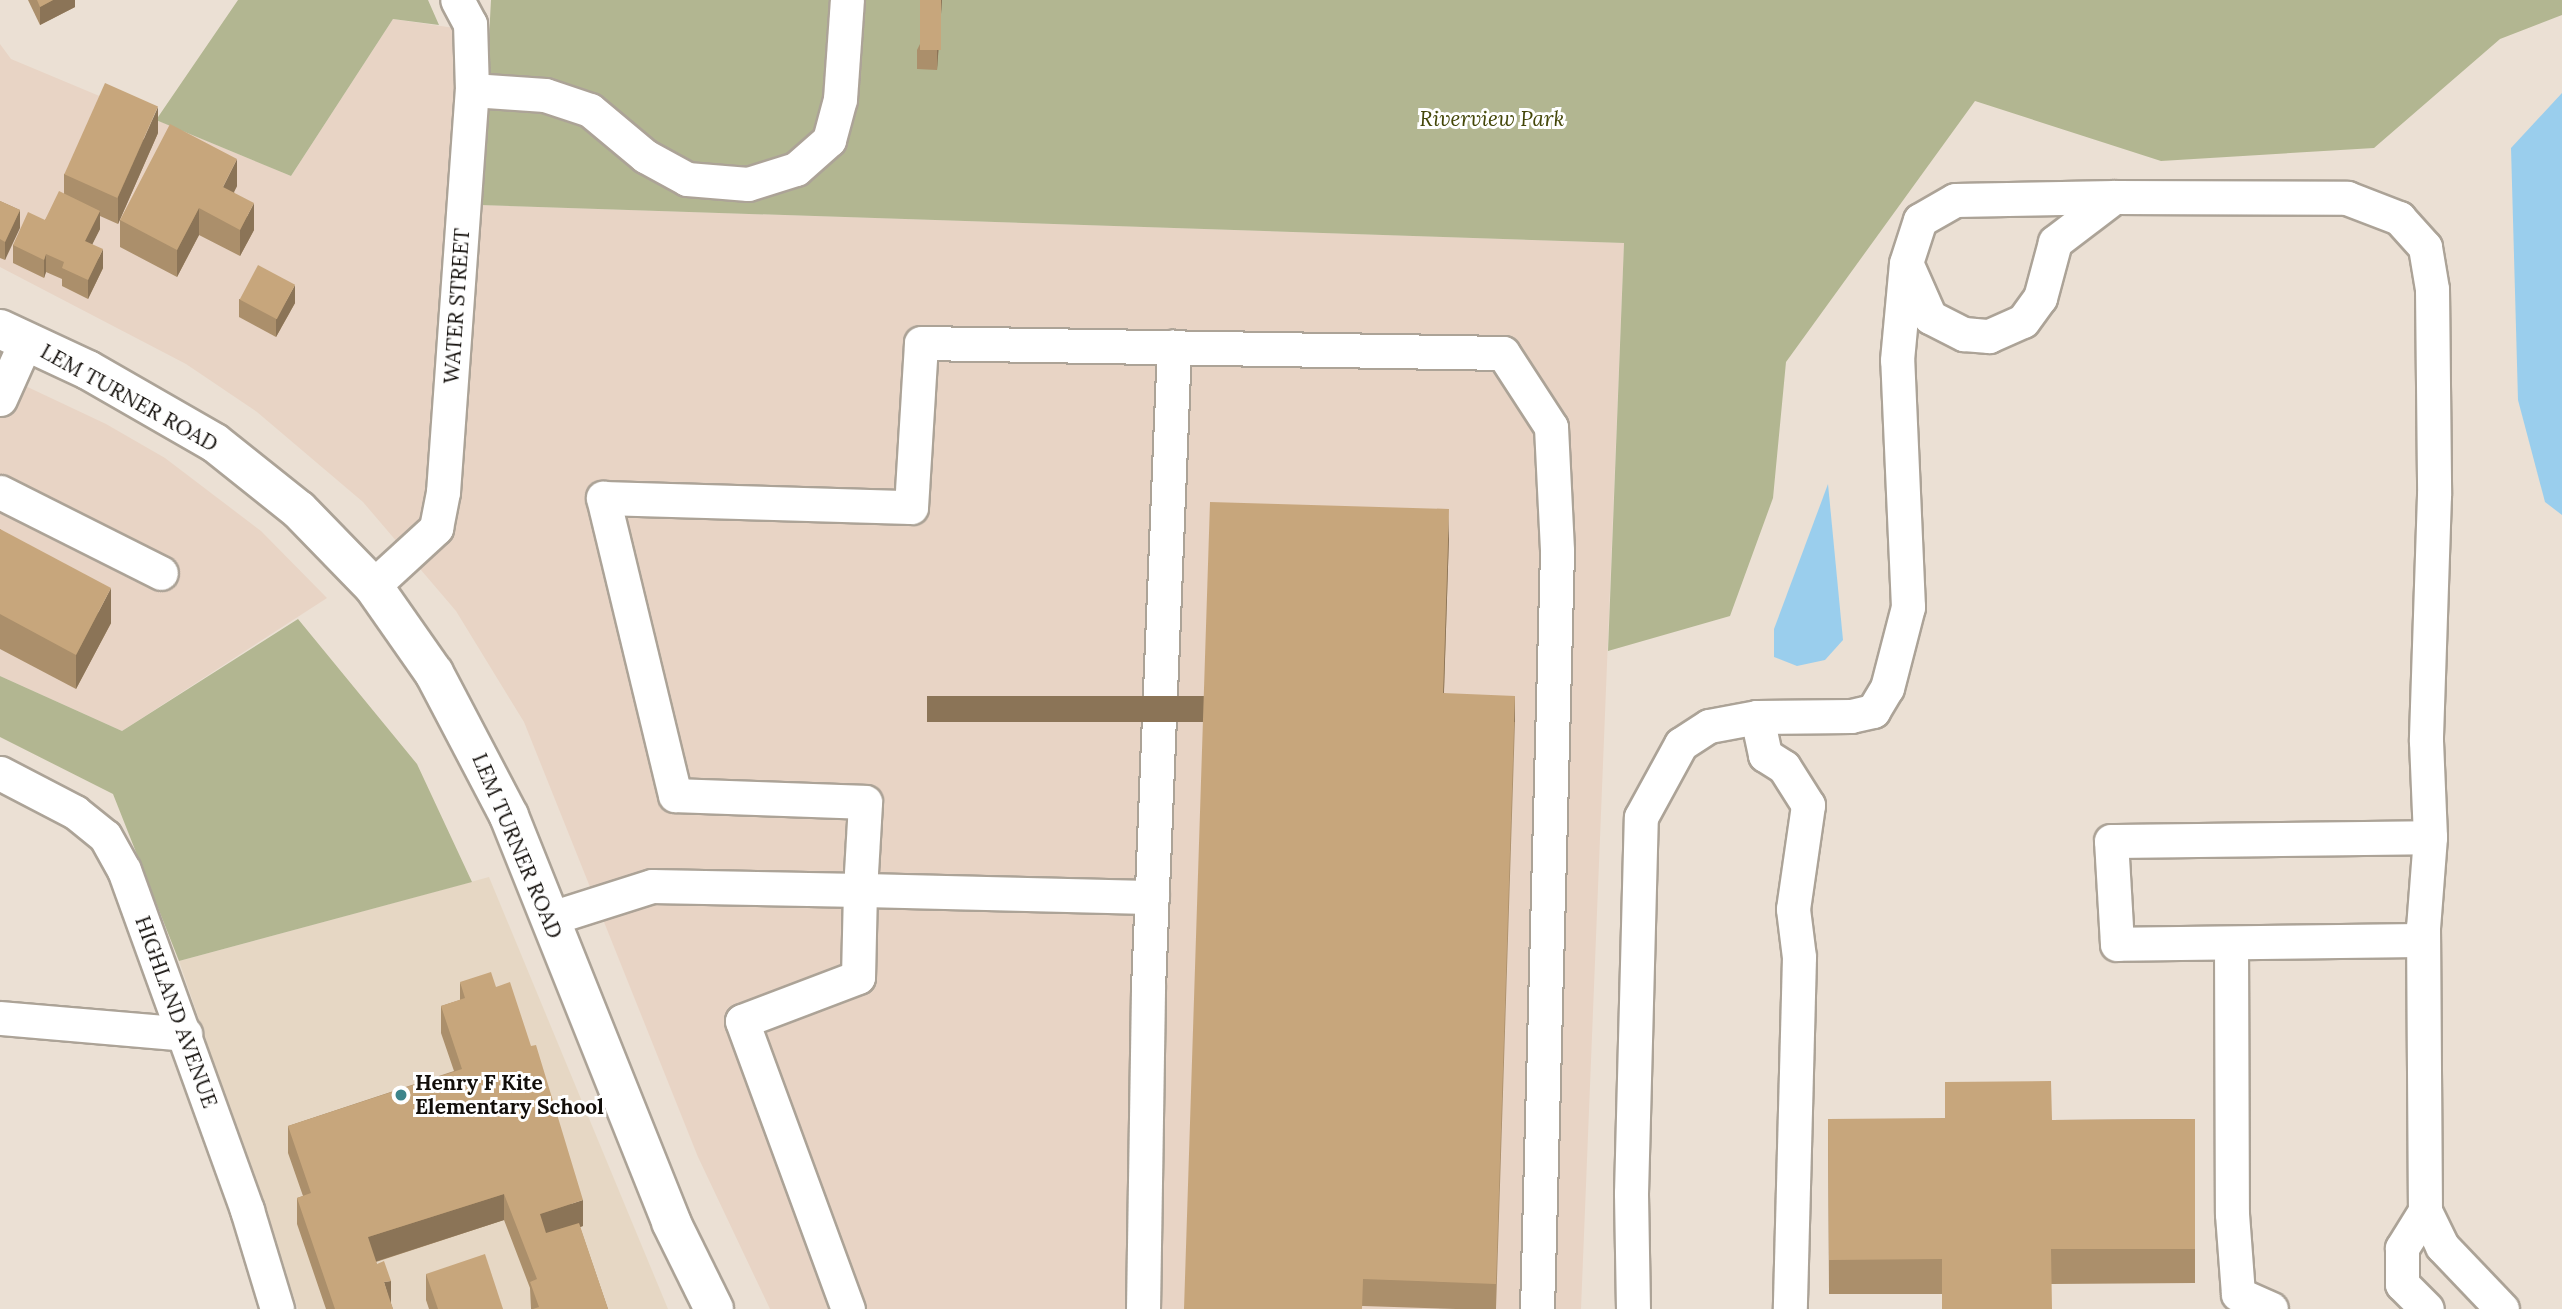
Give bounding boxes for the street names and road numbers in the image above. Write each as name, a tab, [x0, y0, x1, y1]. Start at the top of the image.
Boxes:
street label: WATER STREET	[439, 227, 475, 385]
street label: LEM TURNER ROAD	[36, 339, 222, 457]
street label: LEM TURNER ROAD	[467, 750, 567, 942]
street label: HIGHLAND AVENUE	[130, 913, 222, 1111]

